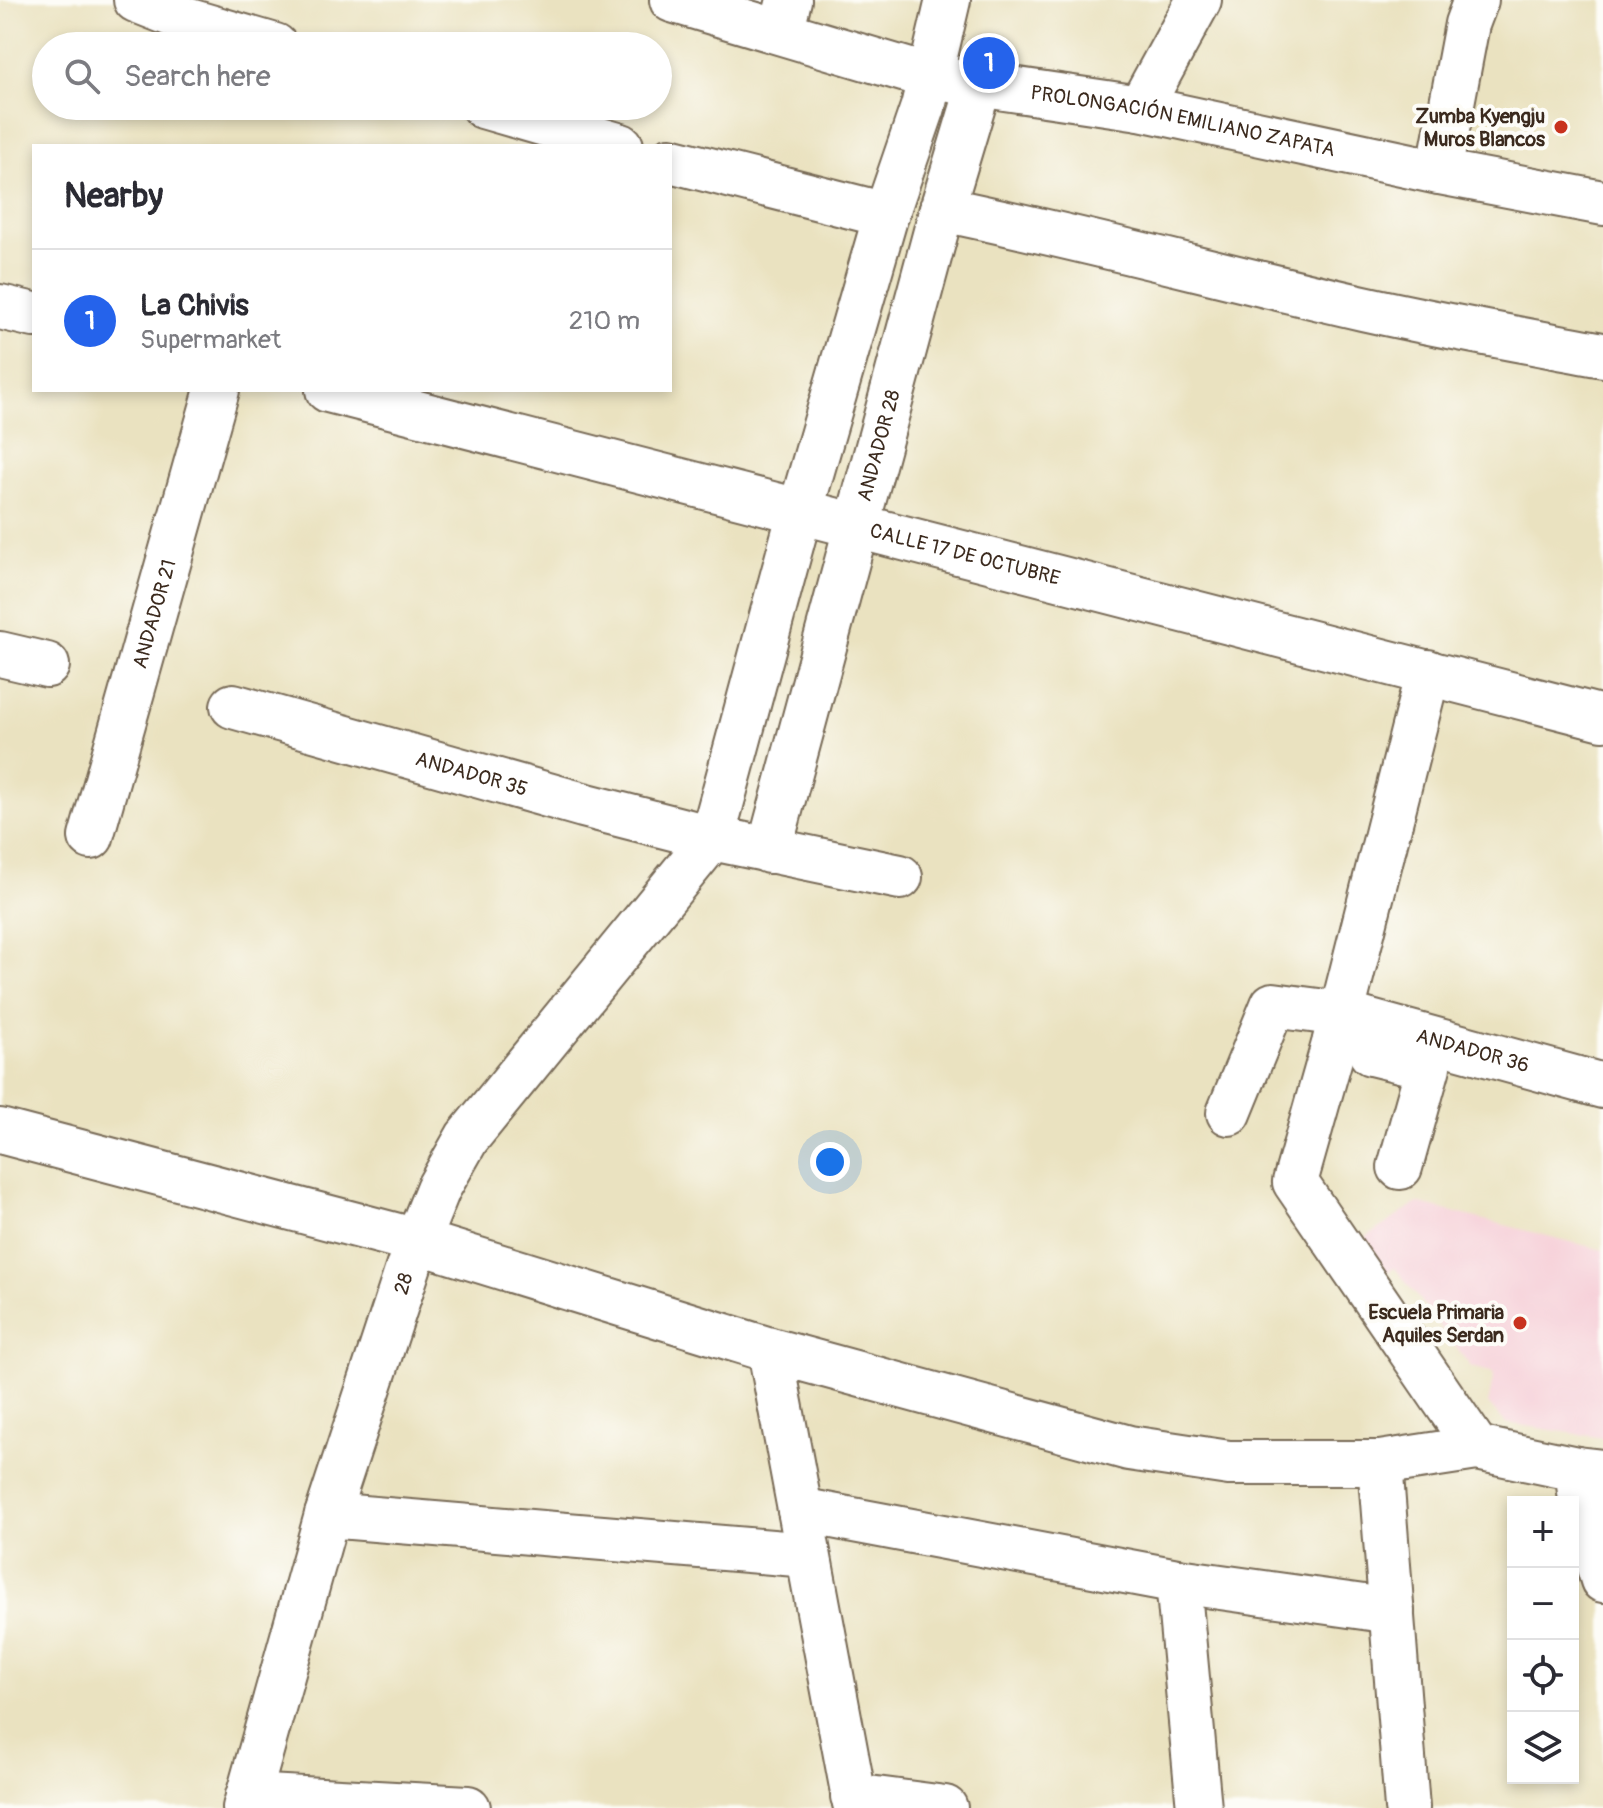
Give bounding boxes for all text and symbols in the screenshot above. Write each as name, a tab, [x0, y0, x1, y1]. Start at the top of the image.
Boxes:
search box	[32, 32, 672, 120]
pin: 1	[963, 33, 1015, 93]
icon: search	[60, 54, 104, 98]
text: Search here	[124, 58, 271, 95]
street label: PROLONGACIÓN EMILIANO ZAPATA	[1029, 80, 1338, 162]
place label: Zumba Kyengju Muros Blancos	[1415, 104, 1545, 152]
marker: Zumba Kyengju Muros Blancos	[1552, 118, 1570, 136]
text: Nearby	[64, 175, 163, 218]
text: La Chivis	[140, 287, 249, 324]
text: 1	[85, 305, 95, 337]
text: 210 m	[569, 305, 640, 337]
text: Supermarket	[140, 324, 281, 356]
street label: ANDADOR 28	[851, 387, 905, 504]
street label: CALLE 17 DE OCTUBRE	[867, 517, 1063, 590]
street label: ANDADOR 21	[127, 556, 181, 671]
street label: ANDADOR 35	[413, 746, 530, 801]
street label: ANDADOR 36	[1414, 1023, 1532, 1078]
your location	[810, 1142, 850, 1182]
street label: 28	[388, 1269, 418, 1297]
place label: Escuela Primaria Aquiles Serdan	[1368, 1300, 1504, 1348]
marker: Escuela Primaria Aquiles Serdan	[1511, 1314, 1529, 1332]
map controls	[1507, 1496, 1579, 1784]
button: +	[1507, 1496, 1579, 1568]
button: −	[1507, 1568, 1579, 1640]
button: locate	[1507, 1640, 1579, 1712]
button: layers	[1507, 1712, 1579, 1784]

